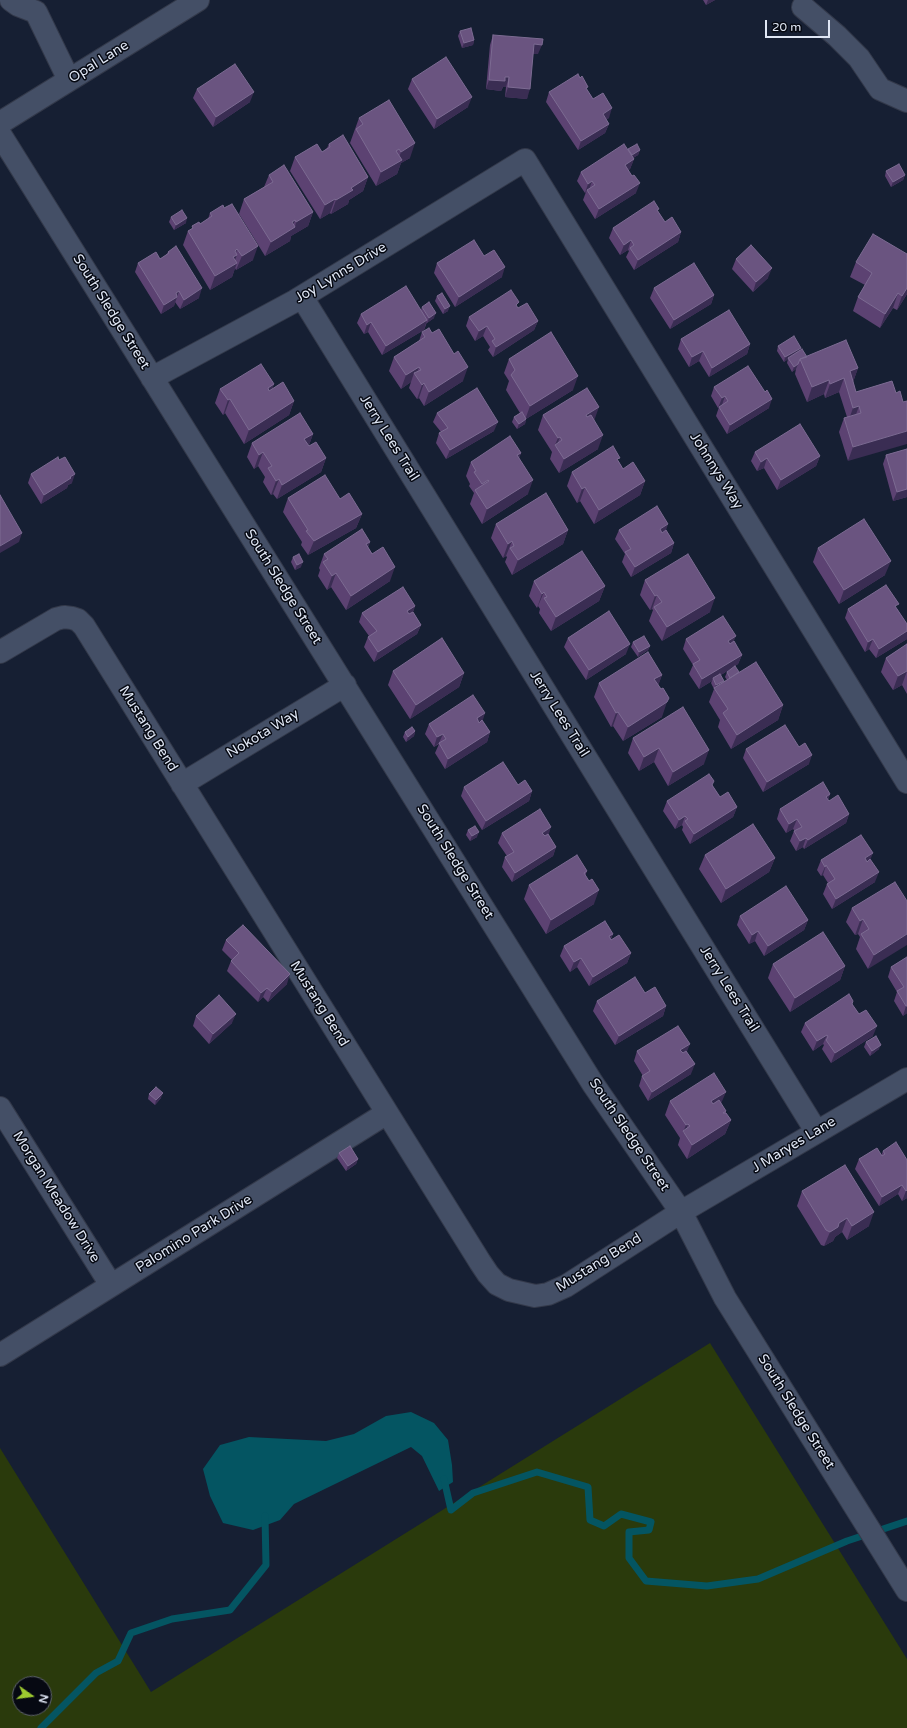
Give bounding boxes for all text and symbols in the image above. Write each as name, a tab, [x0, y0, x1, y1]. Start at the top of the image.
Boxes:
scale bar	[767, 12, 832, 38]
text: 20 m	[772, 20, 801, 34]
street label: Opal Lane	[66, 37, 132, 87]
street label: Joy Lynns Drive	[292, 239, 390, 307]
street label: South Sledge Street	[69, 251, 153, 373]
street label: Jerry Lees Trail	[356, 392, 422, 484]
street label: Johnnys Way	[686, 430, 746, 512]
street label: South Sledge Street	[241, 526, 325, 648]
street label: Jerry Lees Trail	[526, 668, 592, 760]
street label: Mustang Bend	[115, 683, 181, 775]
street label: Nokota Way	[224, 706, 302, 762]
street label: South Sledge Street	[413, 801, 497, 923]
street label: Jerry Lees Trail	[696, 943, 762, 1035]
street label: Mustang Bend	[286, 958, 352, 1050]
street label: South Sledge Street	[585, 1075, 673, 1195]
street label: J Maryes Lane	[749, 1113, 839, 1177]
street label: Morgan Meadow Drive	[9, 1128, 103, 1266]
street label: Palomino Park Drive	[133, 1191, 255, 1277]
street label: Mustang Bend	[553, 1230, 645, 1296]
street label: South Sledge Street	[754, 1351, 838, 1473]
north arrow	[12, 1676, 52, 1716]
text: N	[36, 1693, 51, 1705]

